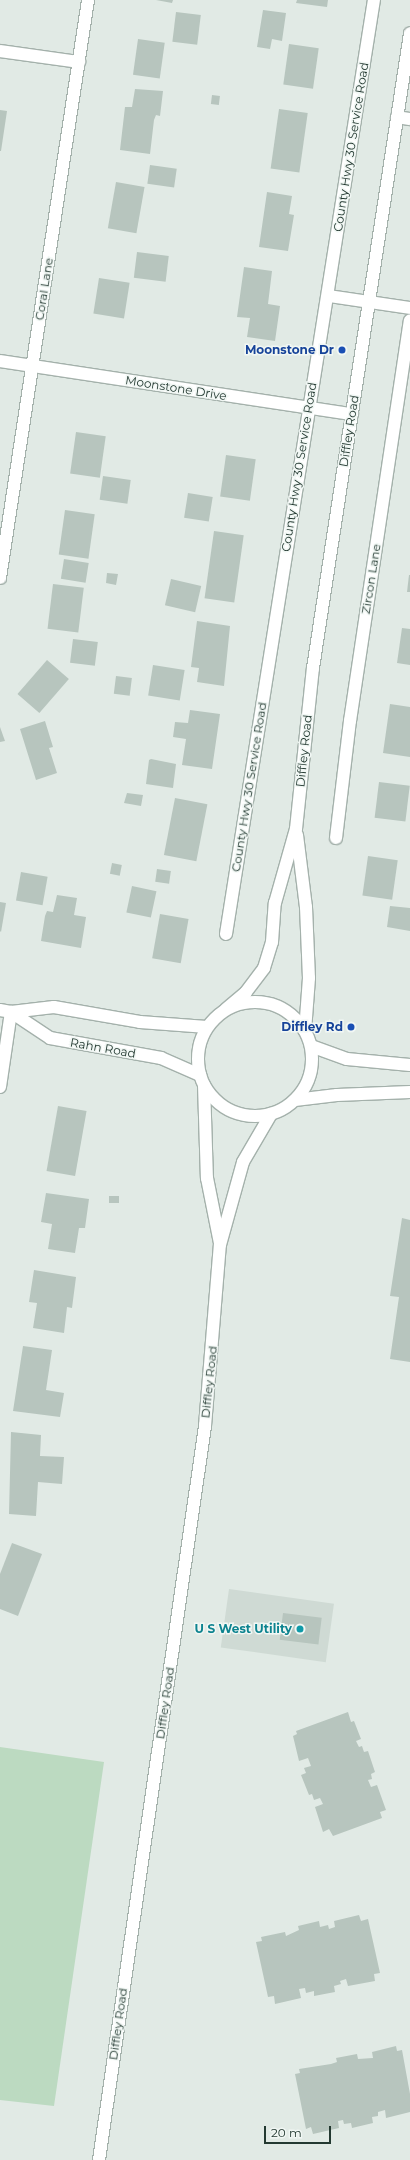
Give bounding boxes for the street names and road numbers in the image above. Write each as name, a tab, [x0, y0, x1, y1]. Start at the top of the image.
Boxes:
street label: County Hwy 30 Service Road	[330, 61, 372, 233]
street label: Coral Lane	[32, 257, 56, 321]
street label: Moonstone Drive	[124, 373, 228, 403]
street label: County Hwy 30 Service Road	[278, 381, 320, 553]
street label: Diffley Road	[336, 394, 362, 468]
street label: Zircon Lane	[358, 543, 384, 615]
street label: County Hwy 30 Service Road	[228, 701, 270, 873]
street label: Diffley Road	[293, 714, 315, 788]
street label: Rahn Road	[69, 1035, 137, 1061]
street label: Diffley Road	[198, 1345, 220, 1419]
street label: Diffley Road	[153, 1666, 177, 1740]
street label: Diffley Road	[106, 1987, 130, 2061]

